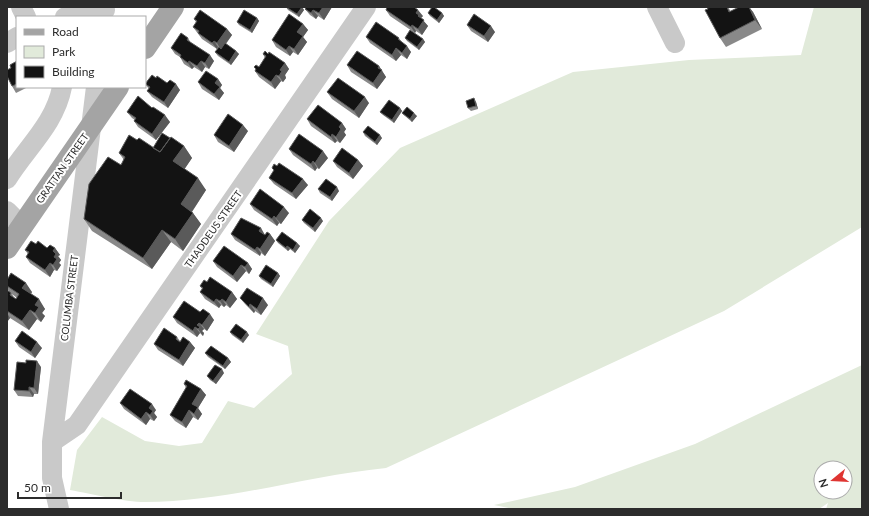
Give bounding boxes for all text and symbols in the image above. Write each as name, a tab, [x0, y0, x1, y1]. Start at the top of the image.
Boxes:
legend	[16, 16, 146, 88]
text: Road	[52, 24, 79, 39]
text: Park	[52, 44, 76, 59]
text: Building	[52, 64, 95, 79]
street label: GRATTAN STREET	[33, 131, 91, 205]
street label: THADDEUS STREET	[182, 188, 244, 270]
street label: COLUMBA STREET	[58, 254, 80, 342]
north arrow	[813, 460, 853, 500]
scale bar	[18, 474, 121, 500]
text: N	[816, 477, 831, 489]
text: 50 m	[24, 480, 51, 495]

